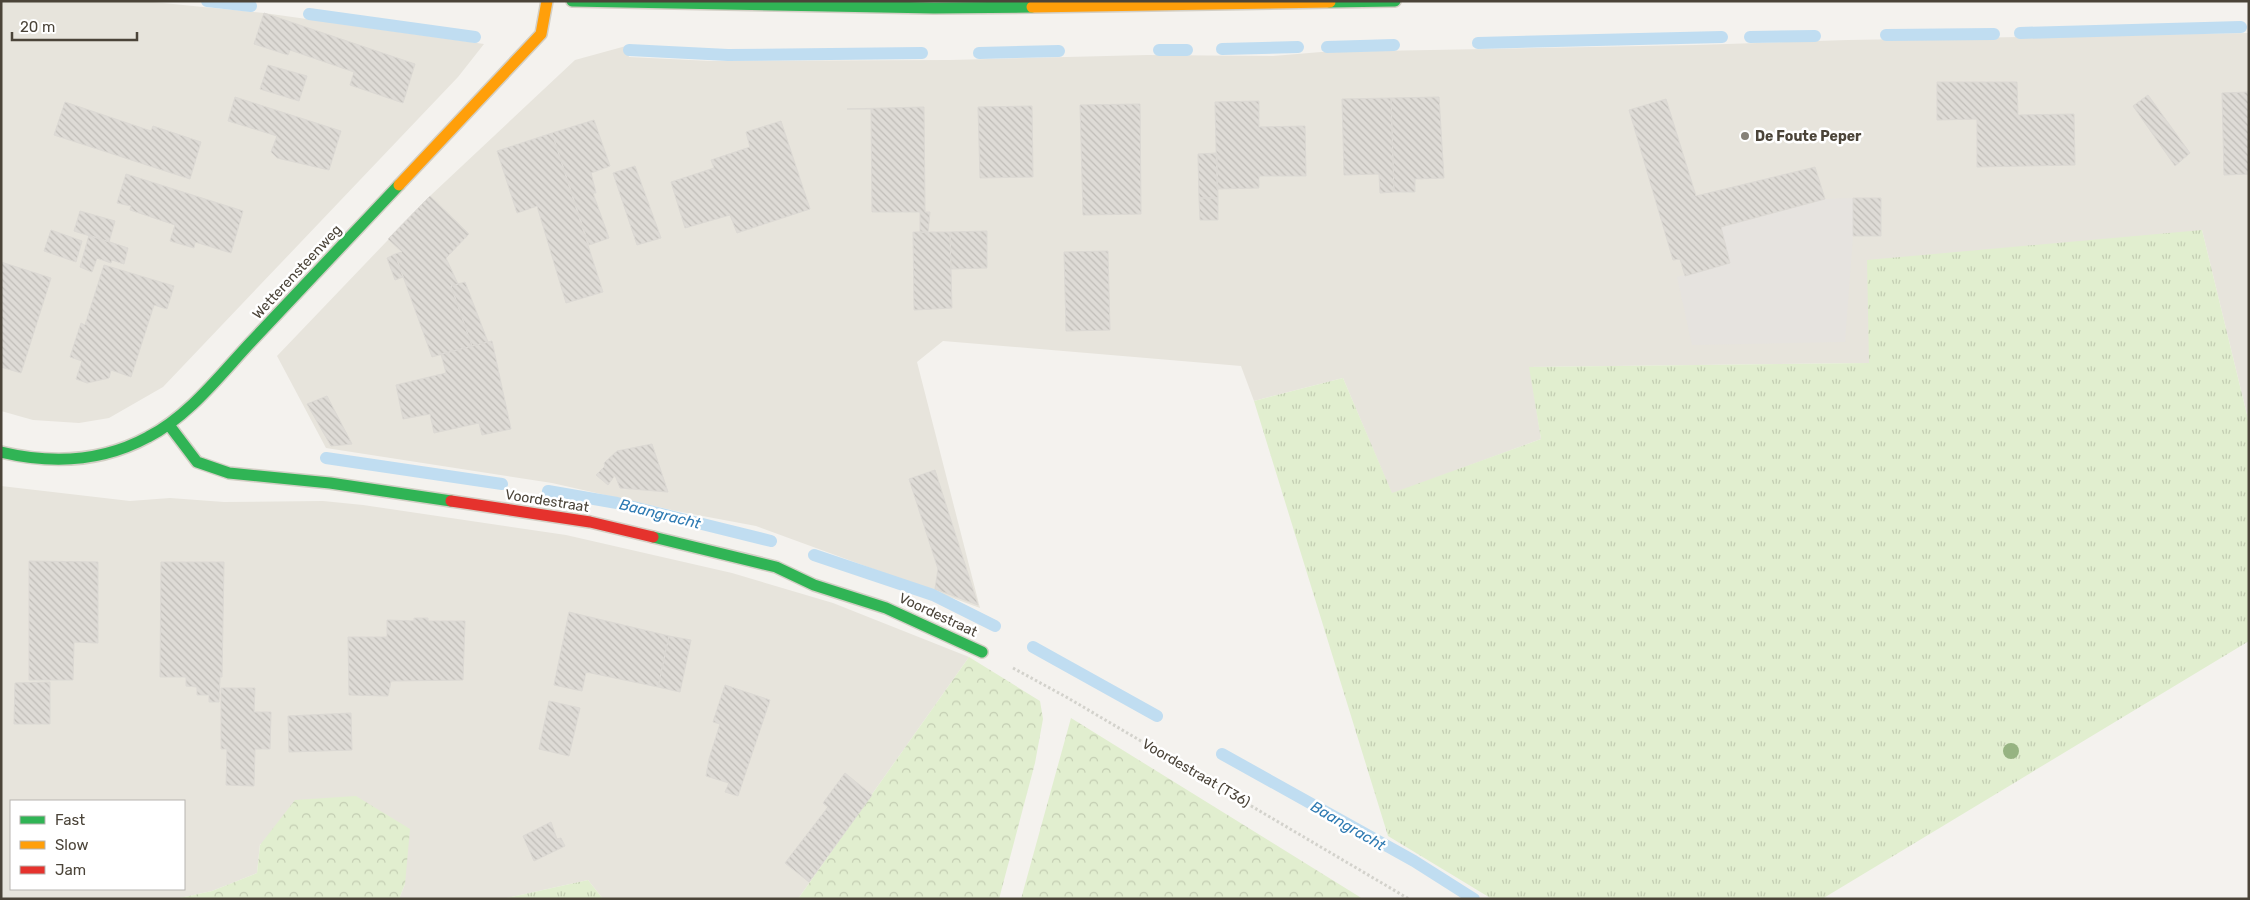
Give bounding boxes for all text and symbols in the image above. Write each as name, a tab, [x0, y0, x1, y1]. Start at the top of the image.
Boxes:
scale bar	[12, 10, 138, 42]
text: 20 m	[20, 18, 55, 36]
place label: De Foute Peper	[1755, 128, 1862, 145]
marker: De Foute Peper	[1739, 130, 1751, 142]
street label: Wetterensteenweg	[249, 221, 345, 323]
street label: Voordestraat	[504, 486, 591, 516]
water label: Baangracht	[617, 495, 703, 533]
street label: Voordestraat	[896, 589, 980, 641]
street label: Voordestraat (T36)	[1139, 735, 1253, 811]
water label: Baangracht	[1307, 797, 1389, 855]
legend	[10, 800, 185, 890]
text: Fast	[55, 811, 85, 829]
text: Slow	[55, 836, 88, 854]
text: Jam	[55, 861, 86, 879]

